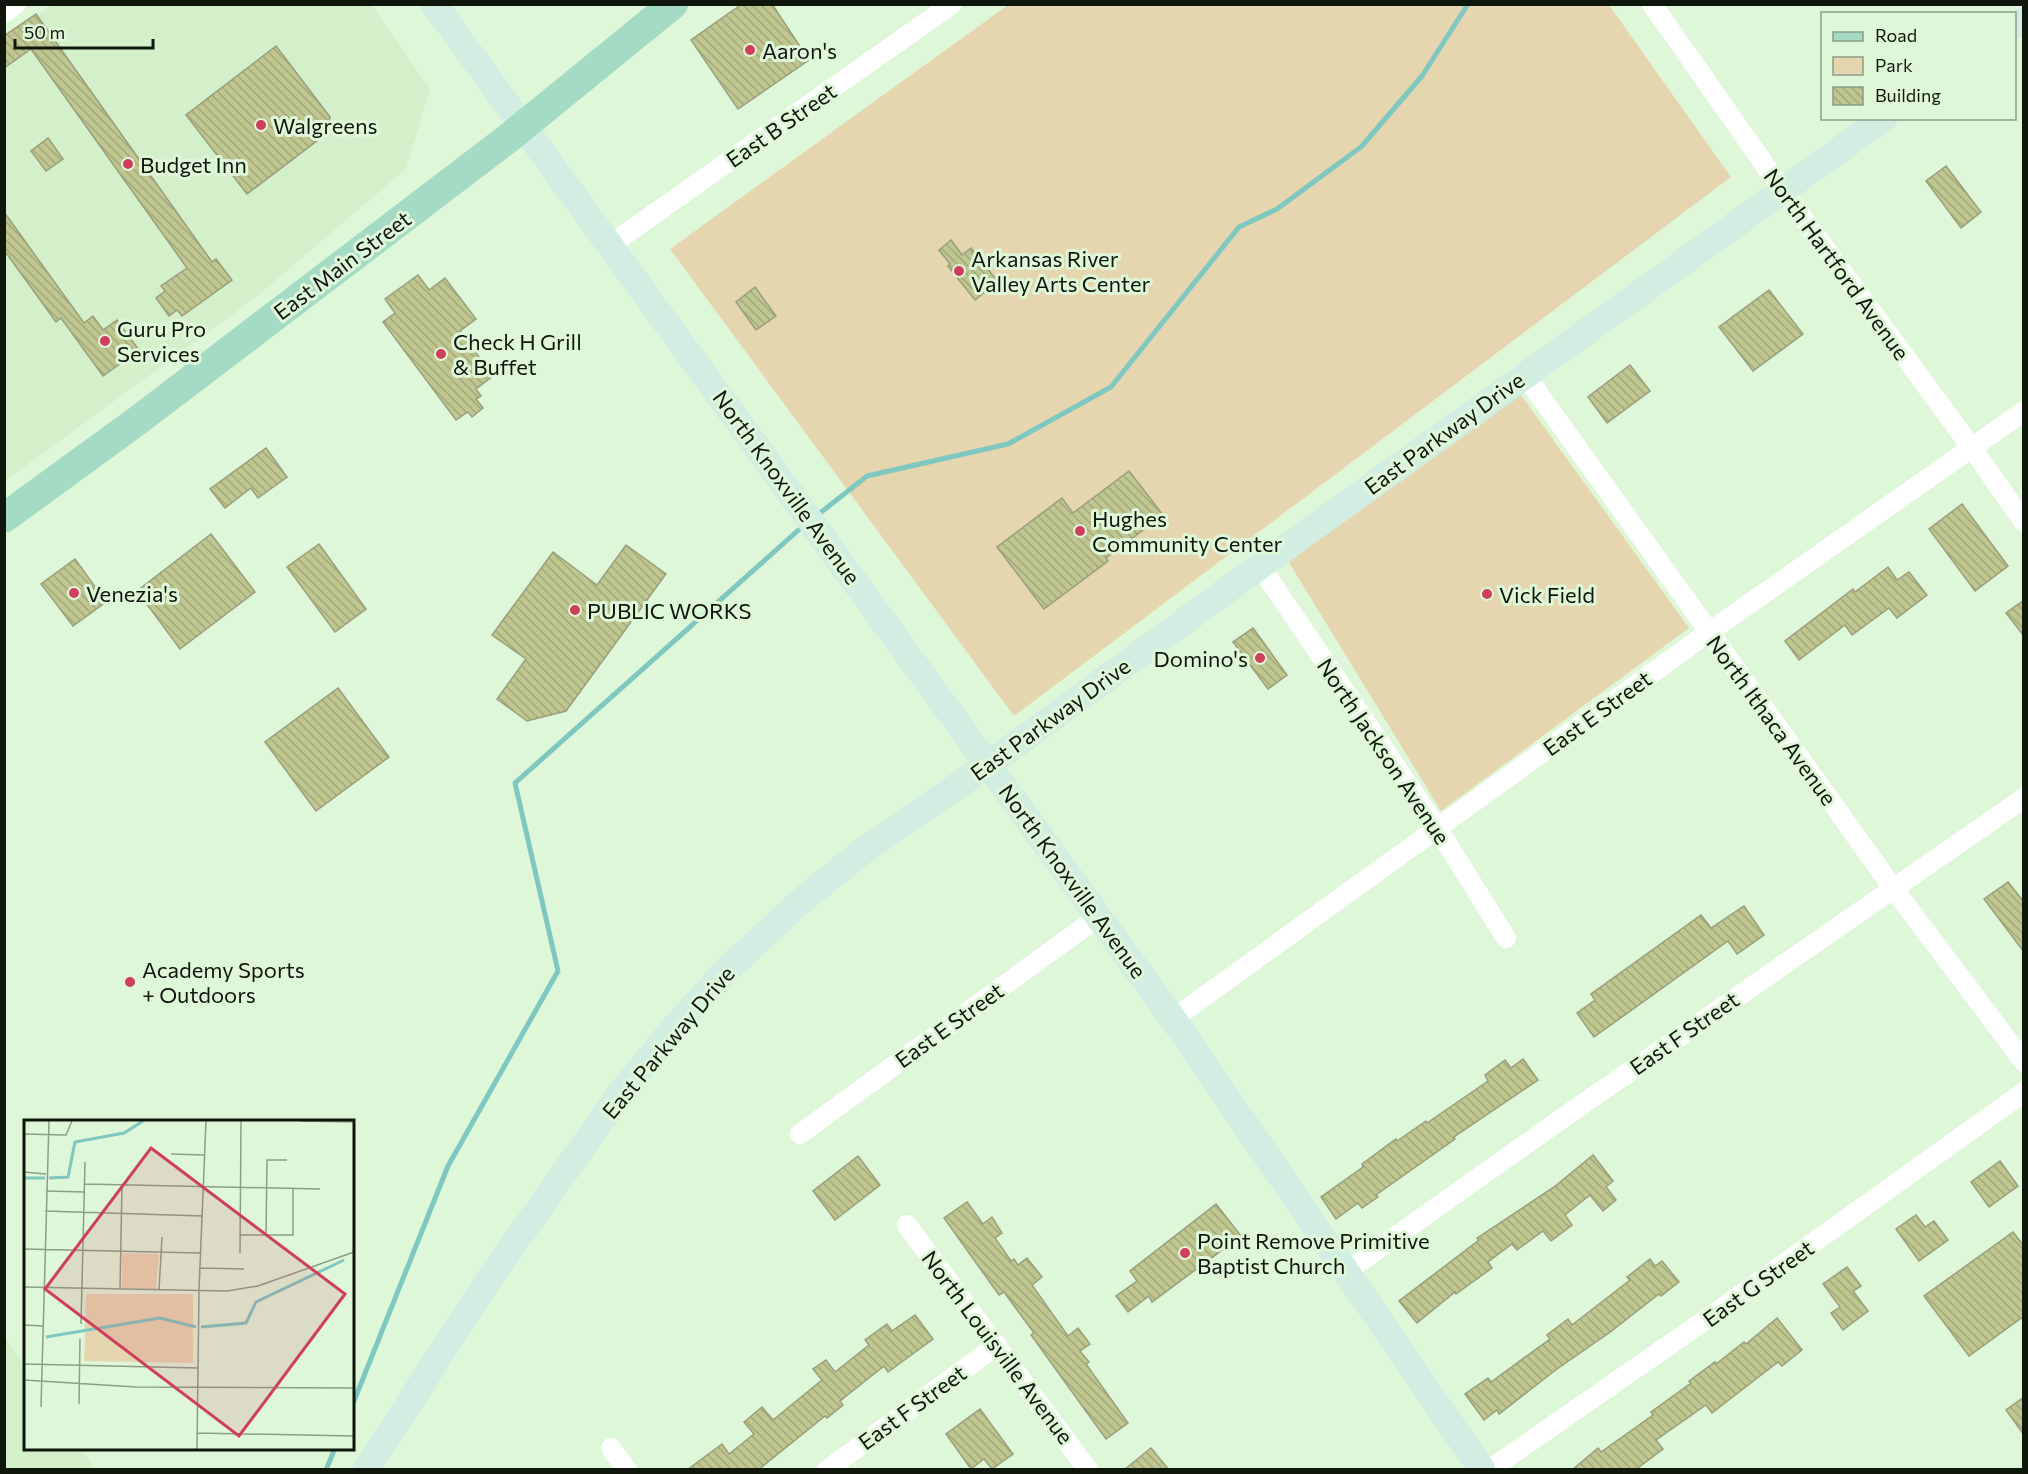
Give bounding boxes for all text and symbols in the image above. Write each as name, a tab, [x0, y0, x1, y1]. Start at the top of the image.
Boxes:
scale bar	[15, 12, 153, 50]
legend	[1821, 12, 2016, 120]
text: 50 m	[24, 21, 65, 43]
text: Road	[1875, 24, 1917, 46]
place label: Aaron's	[762, 37, 837, 64]
marker: Aaron's	[743, 43, 757, 57]
text: Park	[1875, 54, 1913, 76]
street label: East B Street	[721, 77, 841, 173]
text: Building	[1875, 84, 1941, 106]
place label: Walgreens	[273, 112, 378, 139]
marker: Walgreens	[254, 118, 268, 132]
place label: Budget Inn	[140, 151, 247, 178]
marker: Budget Inn	[121, 157, 135, 171]
street label: North Hartford Avenue	[1758, 163, 1916, 365]
street label: East Main Street	[268, 205, 416, 325]
place label: Arkansas River Valley Arts Center	[971, 245, 1151, 297]
marker: Arkansas River Valley Arts Center	[952, 264, 966, 278]
place label: Guru Pro Services	[117, 315, 206, 367]
place label: Check H Grill & Buffet	[453, 328, 582, 380]
marker: Guru Pro Services	[98, 334, 112, 348]
marker: Check H Grill & Buffet	[434, 347, 448, 361]
street label: East Parkway Drive	[1359, 366, 1529, 500]
street label: North Knoxville Avenue	[707, 385, 867, 589]
place label: Hughes Community Center	[1092, 505, 1283, 557]
marker: Hughes Community Center	[1073, 524, 1087, 538]
place label: Venezia's	[86, 580, 178, 607]
place label: Vick Field	[1499, 581, 1595, 608]
marker: Venezia's	[67, 586, 81, 600]
marker: Vick Field	[1480, 587, 1494, 601]
place label: PUBLIC WORKS	[587, 597, 752, 624]
marker: PUBLIC WORKS	[568, 603, 582, 617]
street label: North Ithaca Avenue	[1701, 630, 1843, 810]
place label: Domino's	[1154, 645, 1248, 672]
marker: Domino's	[1253, 651, 1267, 665]
street label: East Parkway Drive	[965, 652, 1135, 786]
street label: North Jackson Avenue	[1312, 653, 1456, 849]
street label: East E Street	[1538, 665, 1656, 761]
street label: North Knoxville Avenue	[993, 779, 1153, 983]
place label: Academy Sports + Outdoors	[142, 956, 305, 1008]
street label: East Parkway Drive	[596, 960, 740, 1124]
marker: Academy Sports + Outdoors	[123, 975, 137, 989]
street label: East E Street	[890, 977, 1008, 1073]
street label: East F Street	[1624, 986, 1744, 1080]
inset map	[24, 1120, 354, 1450]
place label: Point Remove Primitive Baptist Church	[1197, 1227, 1430, 1279]
street label: East G Street	[1697, 1234, 1819, 1332]
street label: North Louisville Avenue	[916, 1245, 1080, 1449]
marker: Point Remove Primitive Baptist Church	[1178, 1246, 1192, 1260]
street label: East F Street	[853, 1359, 971, 1455]

